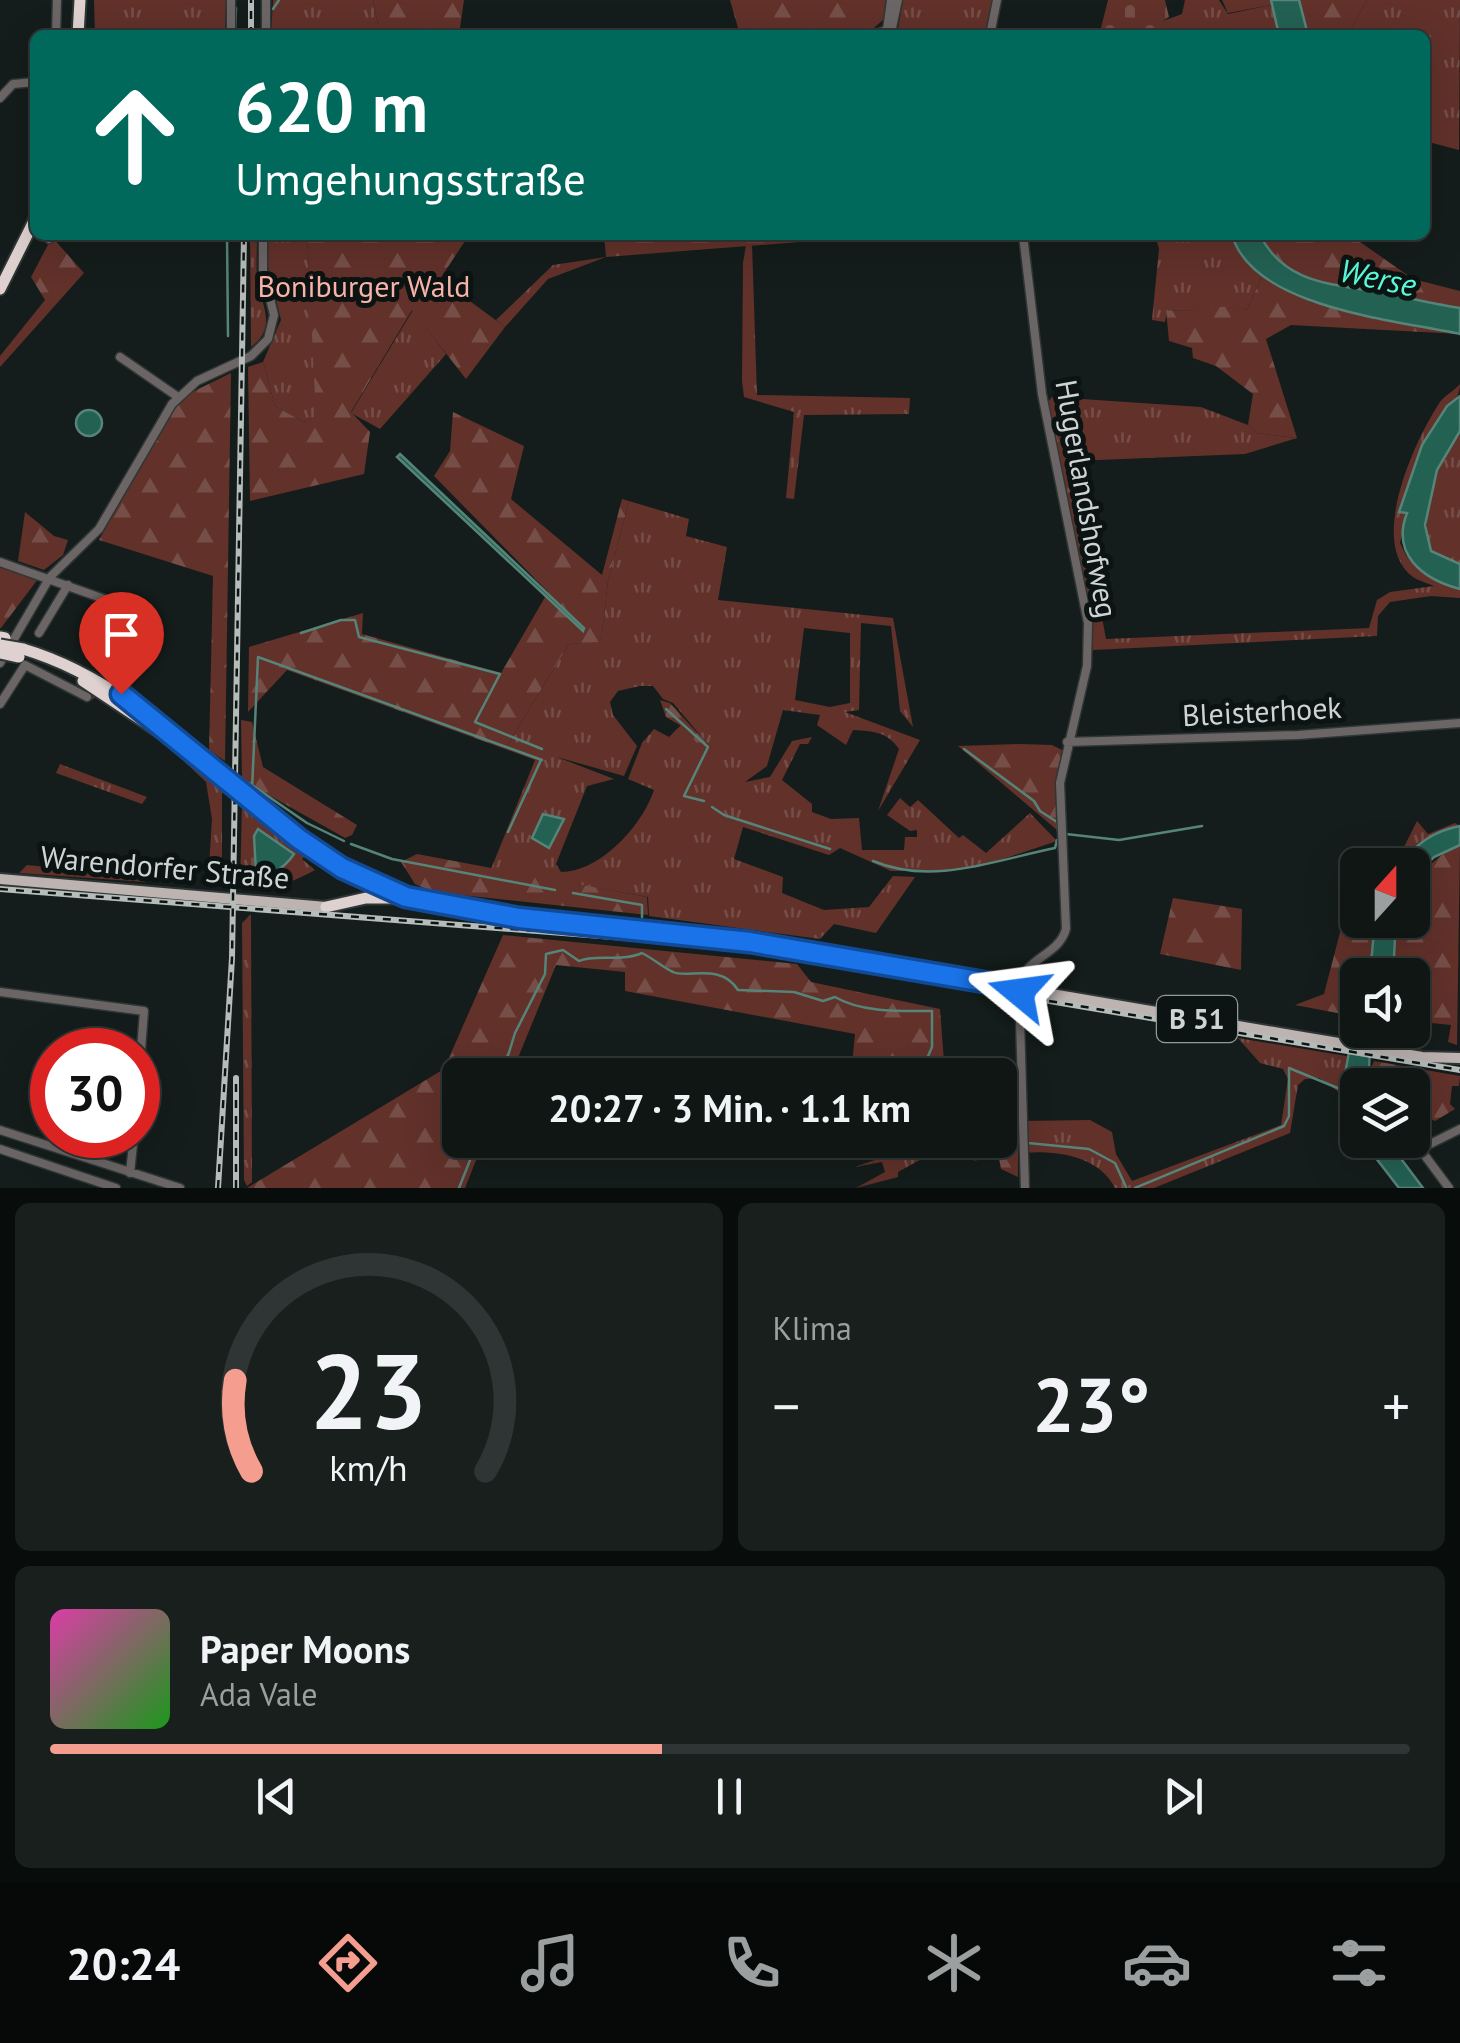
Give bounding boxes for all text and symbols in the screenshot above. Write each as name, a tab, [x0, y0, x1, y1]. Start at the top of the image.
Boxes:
text: 620 m	[235, 61, 428, 151]
icon: ahead	[70, 70, 200, 200]
text: Umgehungsstraße	[235, 149, 586, 207]
water label: Werse	[1336, 248, 1420, 306]
park label: Boniburger Wald	[258, 266, 471, 305]
street label: Hugerlandshofweg	[1047, 377, 1128, 621]
pin	[79, 592, 164, 695]
icon: arrive	[94, 607, 149, 662]
street label: Bleisterhoek	[1181, 687, 1343, 734]
street label: Warendorfer Straße	[39, 836, 291, 897]
north arrow	[1340, 848, 1430, 938]
map controls	[1340, 848, 1430, 1158]
position arrow	[967, 940, 1071, 1044]
button: sound	[1340, 958, 1430, 1048]
road number: B 51	[1157, 996, 1237, 1042]
speed limit sign: 30	[30, 1028, 160, 1158]
button: layers	[1340, 1068, 1430, 1158]
text: 20:27 · 3 Min. · 1.1 km	[548, 1083, 911, 1132]
text: Klima	[773, 1307, 852, 1349]
text: 23	[310, 1323, 428, 1458]
text: 23°	[1032, 1356, 1150, 1453]
text: −	[773, 1370, 800, 1441]
text: +	[1382, 1370, 1410, 1441]
text: km/h	[330, 1445, 408, 1491]
text: Paper Moons	[200, 1624, 410, 1673]
text: Ada Vale	[200, 1673, 317, 1715]
icon: previous	[249, 1769, 304, 1824]
icon: pause	[702, 1769, 757, 1824]
icon: next	[1156, 1769, 1211, 1824]
icon: directions	[313, 1928, 383, 1998]
icon: music	[515, 1928, 585, 1998]
icon: phone	[717, 1928, 787, 1998]
icon: climate	[919, 1928, 989, 1998]
icon: car	[1122, 1928, 1192, 1998]
icon: filters	[1324, 1928, 1394, 1998]
text: 20:24	[66, 1934, 180, 1992]

